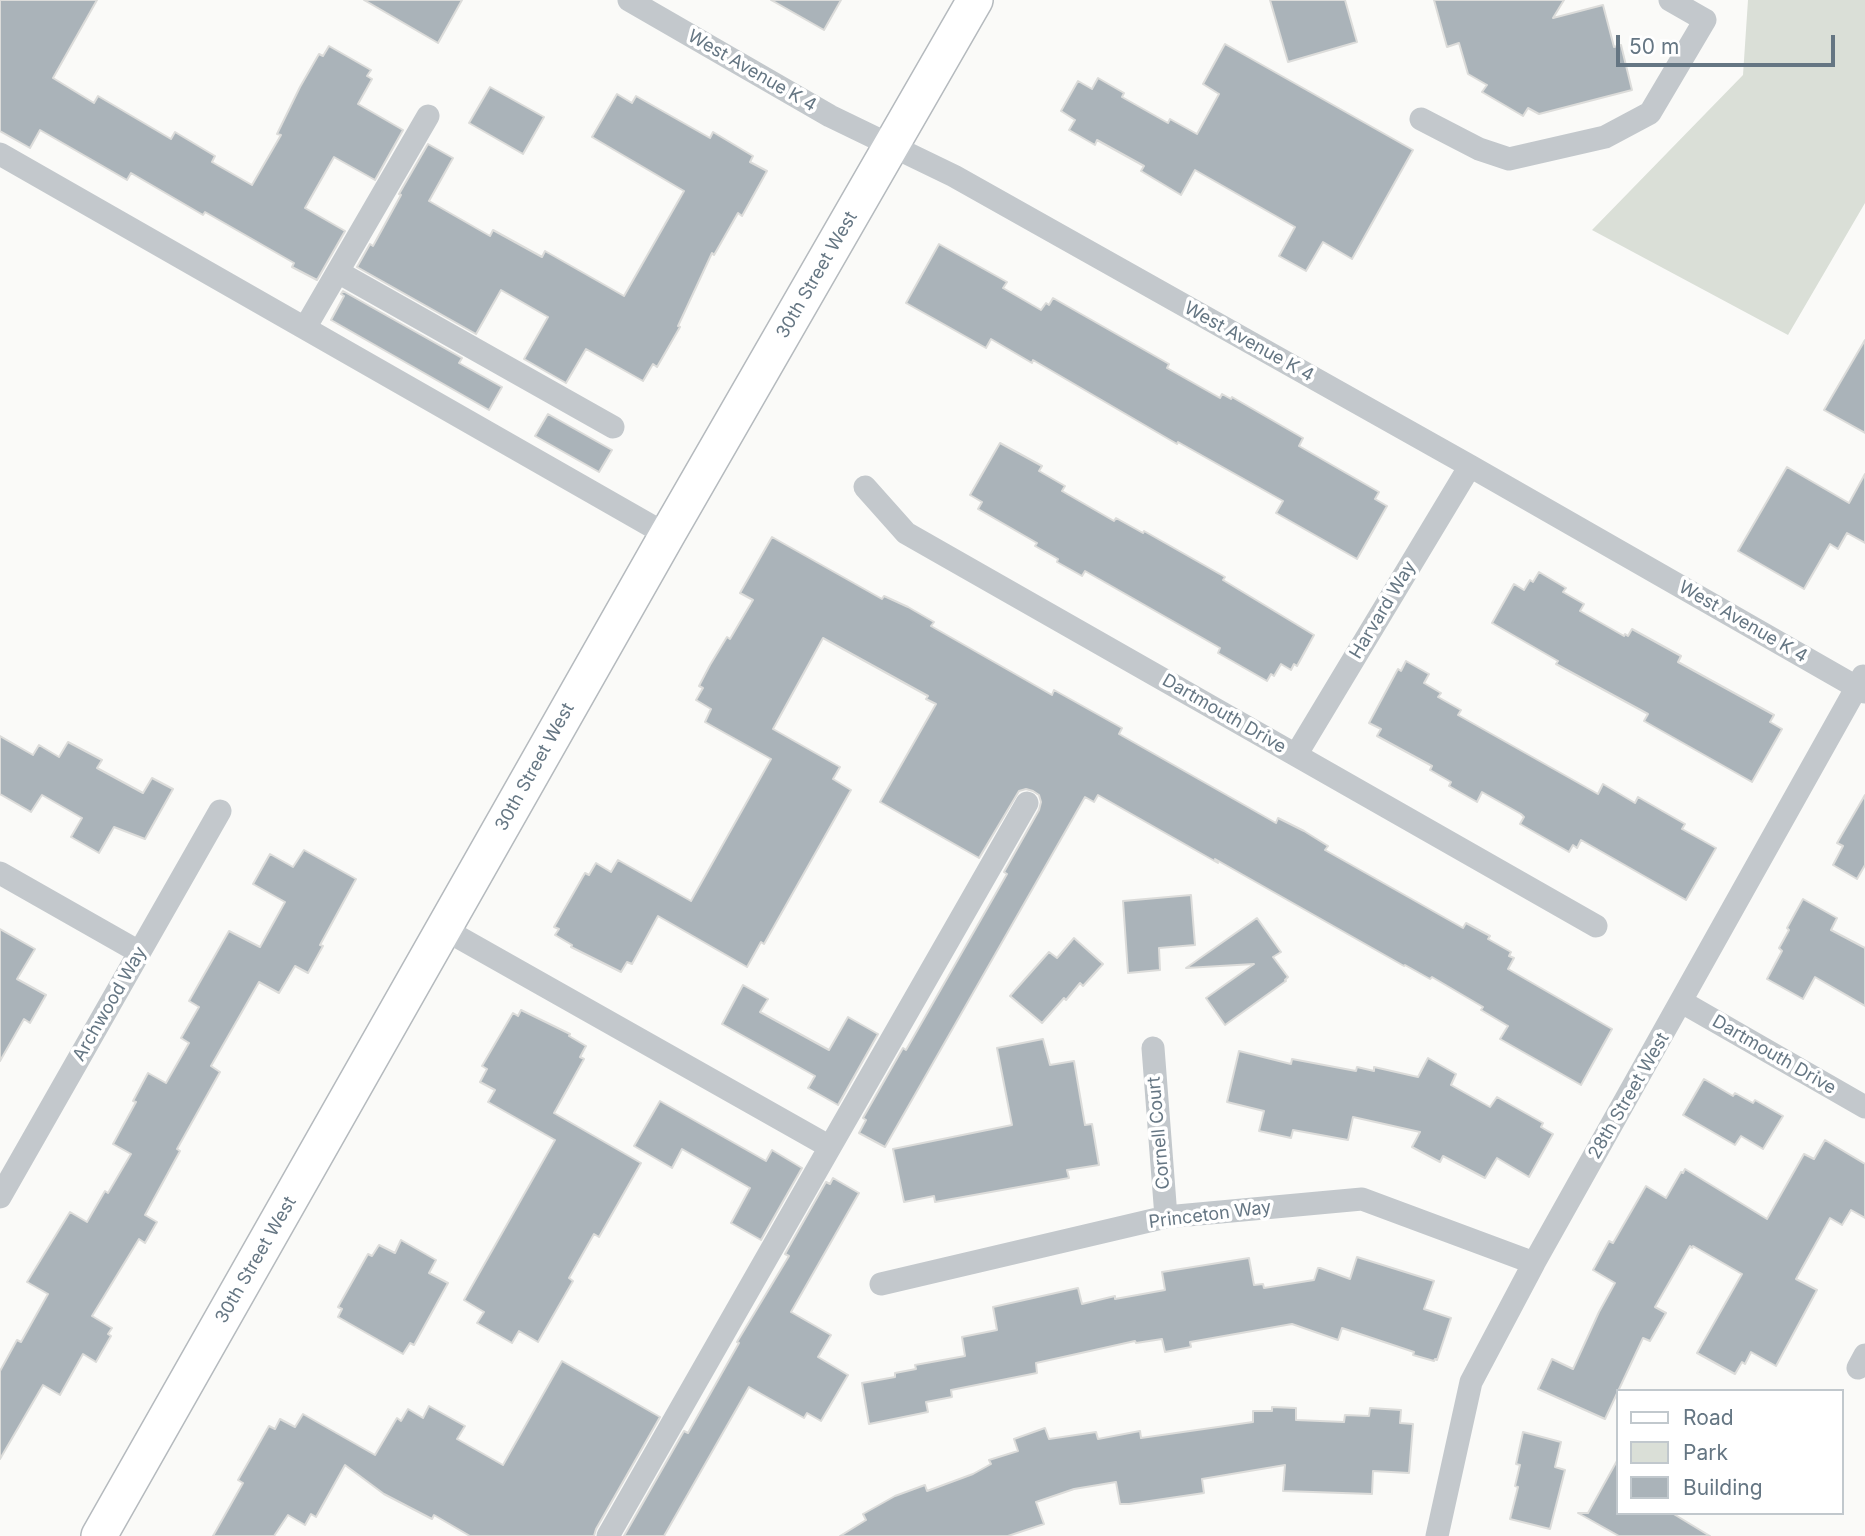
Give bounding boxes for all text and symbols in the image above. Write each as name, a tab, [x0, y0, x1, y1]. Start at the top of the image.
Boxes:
scale bar	[1620, 21, 1839, 65]
street label: West Avenue K 4	[684, 25, 820, 117]
text: 50 m	[1629, 34, 1679, 59]
street label: 30th Street West	[772, 208, 862, 342]
street label: West Avenue K 4	[1180, 297, 1318, 387]
street label: Harvard Way	[1345, 557, 1421, 663]
street label: West Avenue K 4	[1675, 576, 1811, 668]
street label: Dartmouth Drive	[1158, 670, 1290, 758]
street label: 30th Street West	[491, 699, 579, 835]
street label: Archwood Way	[68, 943, 152, 1065]
street label: Dartmouth Drive	[1708, 1011, 1840, 1099]
street label: 28th Street West	[1584, 1029, 1674, 1163]
street label: Cornell Court	[1143, 1076, 1175, 1190]
street label: 30th Street West	[211, 1193, 301, 1327]
street label: Princeton Way	[1147, 1197, 1273, 1233]
legend	[1616, 1389, 1844, 1515]
text: Road	[1683, 1405, 1734, 1430]
text: Park	[1683, 1440, 1728, 1465]
text: Building	[1683, 1475, 1763, 1500]

